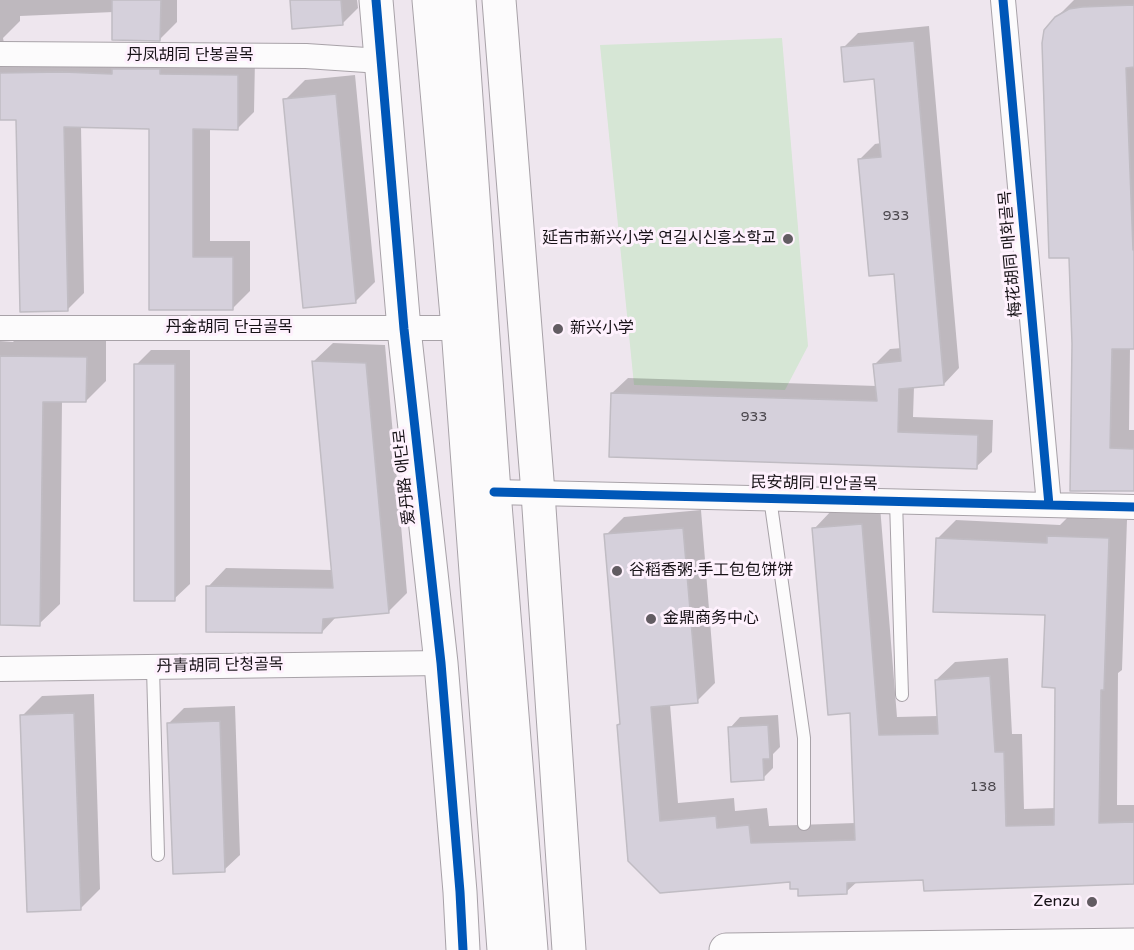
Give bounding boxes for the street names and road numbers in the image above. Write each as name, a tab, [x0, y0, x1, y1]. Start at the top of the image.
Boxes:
street label: 丹凤胡同 단봉골목	[126, 46, 254, 66]
street label: 梅花胡同 매화골목	[996, 190, 1026, 318]
street label: 丹金胡同 단금골목	[165, 318, 293, 338]
street label: 爱丹路 애단로	[390, 428, 420, 526]
street label: 民安胡同 민안골목	[750, 473, 878, 495]
street label: 丹青胡同 단청골목	[156, 655, 284, 677]

